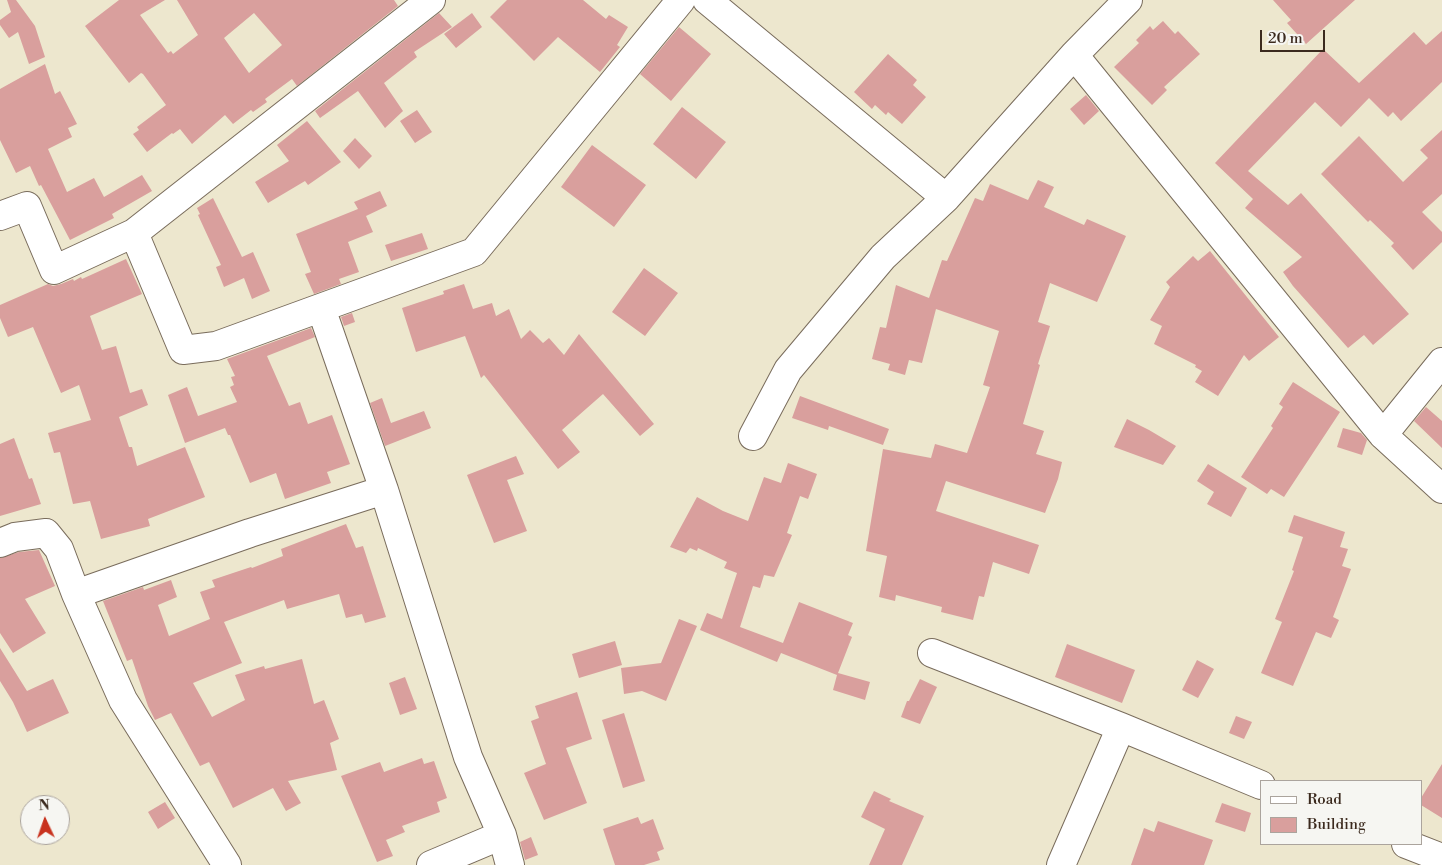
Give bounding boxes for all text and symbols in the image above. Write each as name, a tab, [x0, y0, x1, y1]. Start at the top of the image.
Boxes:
scale bar	[1262, 20, 1327, 52]
text: 20 m	[1268, 29, 1303, 48]
legend	[1260, 780, 1422, 845]
text: Road	[1307, 790, 1342, 809]
north arrow	[20, 795, 70, 845]
text: N	[38, 797, 50, 815]
text: Building	[1307, 815, 1366, 834]

